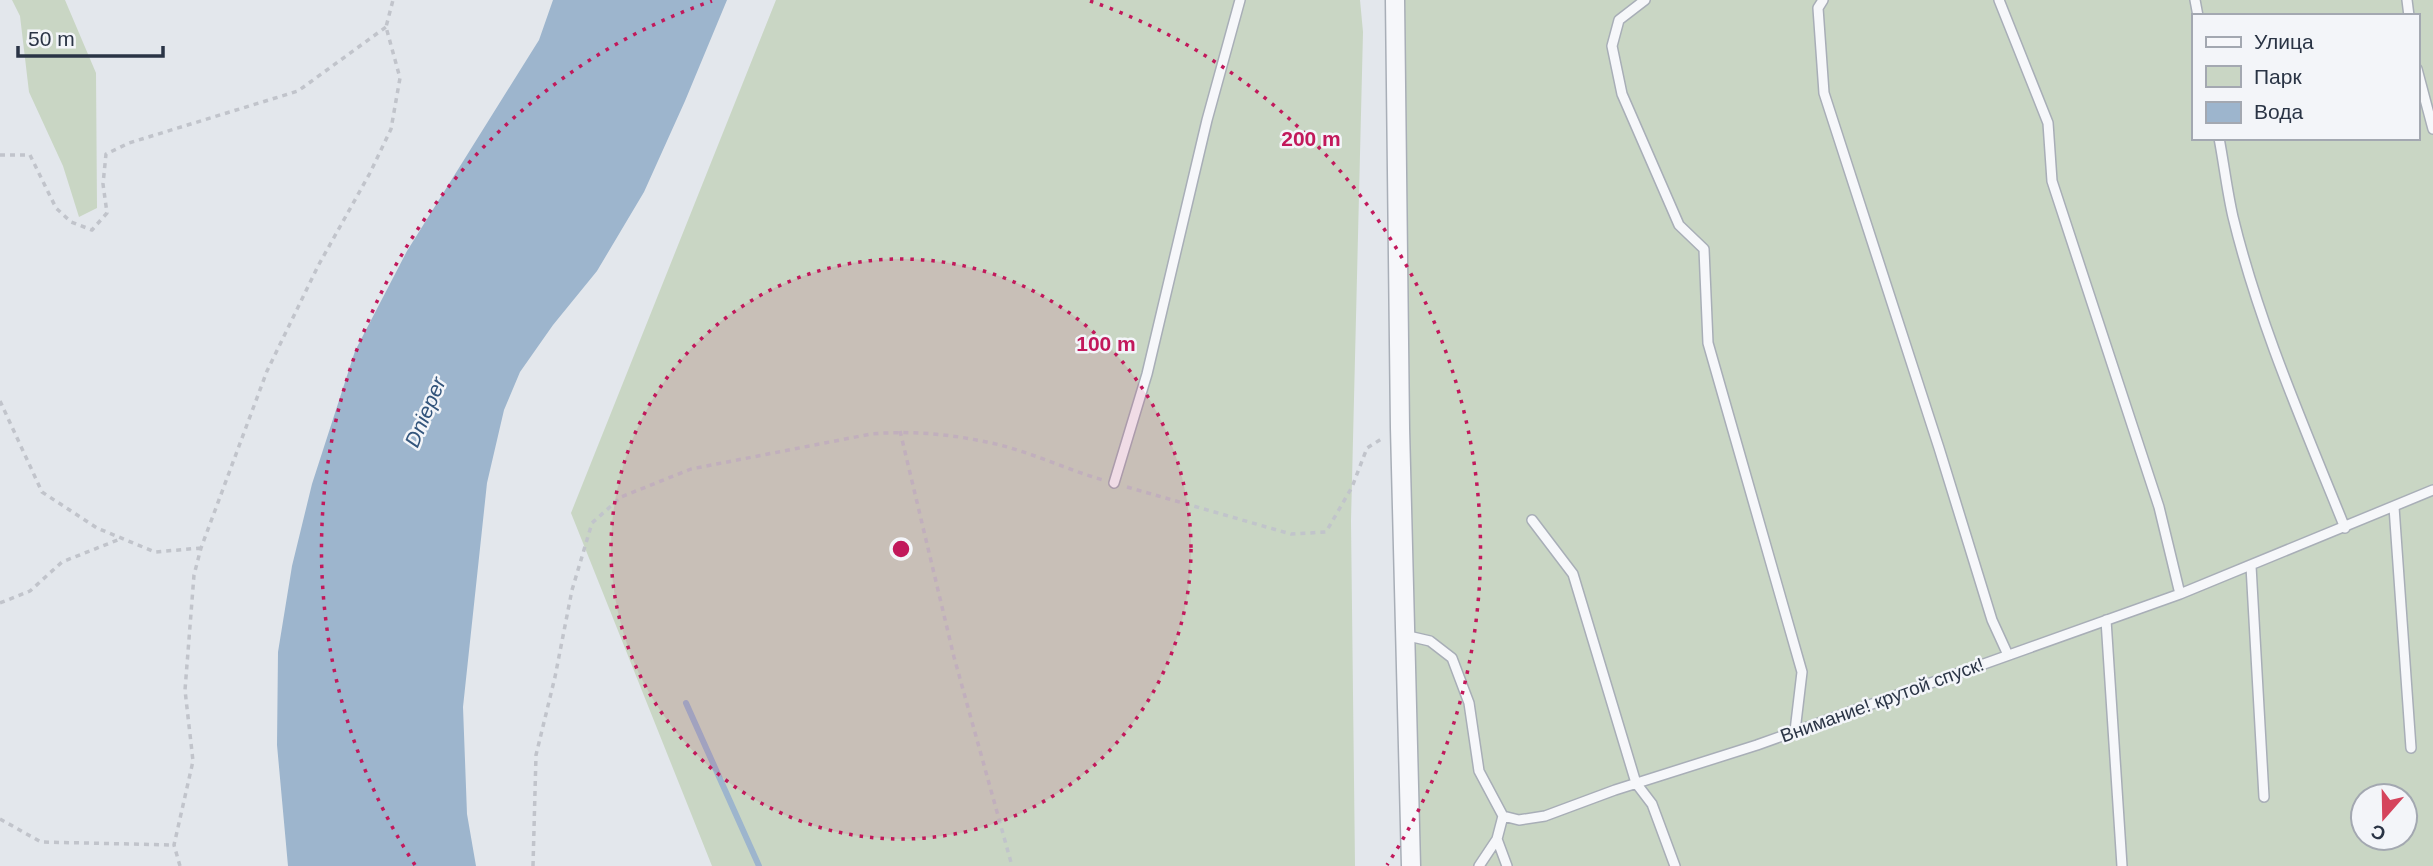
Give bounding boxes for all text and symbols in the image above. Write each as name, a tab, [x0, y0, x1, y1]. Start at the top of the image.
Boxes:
scale bar	[18, 14, 163, 58]
legend	[2192, 14, 2419, 140]
text: 50 m	[28, 27, 75, 50]
text: Улица	[2254, 30, 2314, 53]
text: Парк	[2254, 65, 2302, 88]
text: Вода	[2254, 100, 2303, 123]
text: 200 m	[1281, 127, 1341, 150]
text: 100 m	[1076, 332, 1136, 355]
water label: Dnieper	[400, 373, 450, 450]
centre of rings	[889, 537, 913, 561]
street label: Внимание! крутой спуск!	[1777, 653, 1987, 747]
north arrow	[2349, 782, 2419, 852]
text: С	[2368, 820, 2388, 845]

